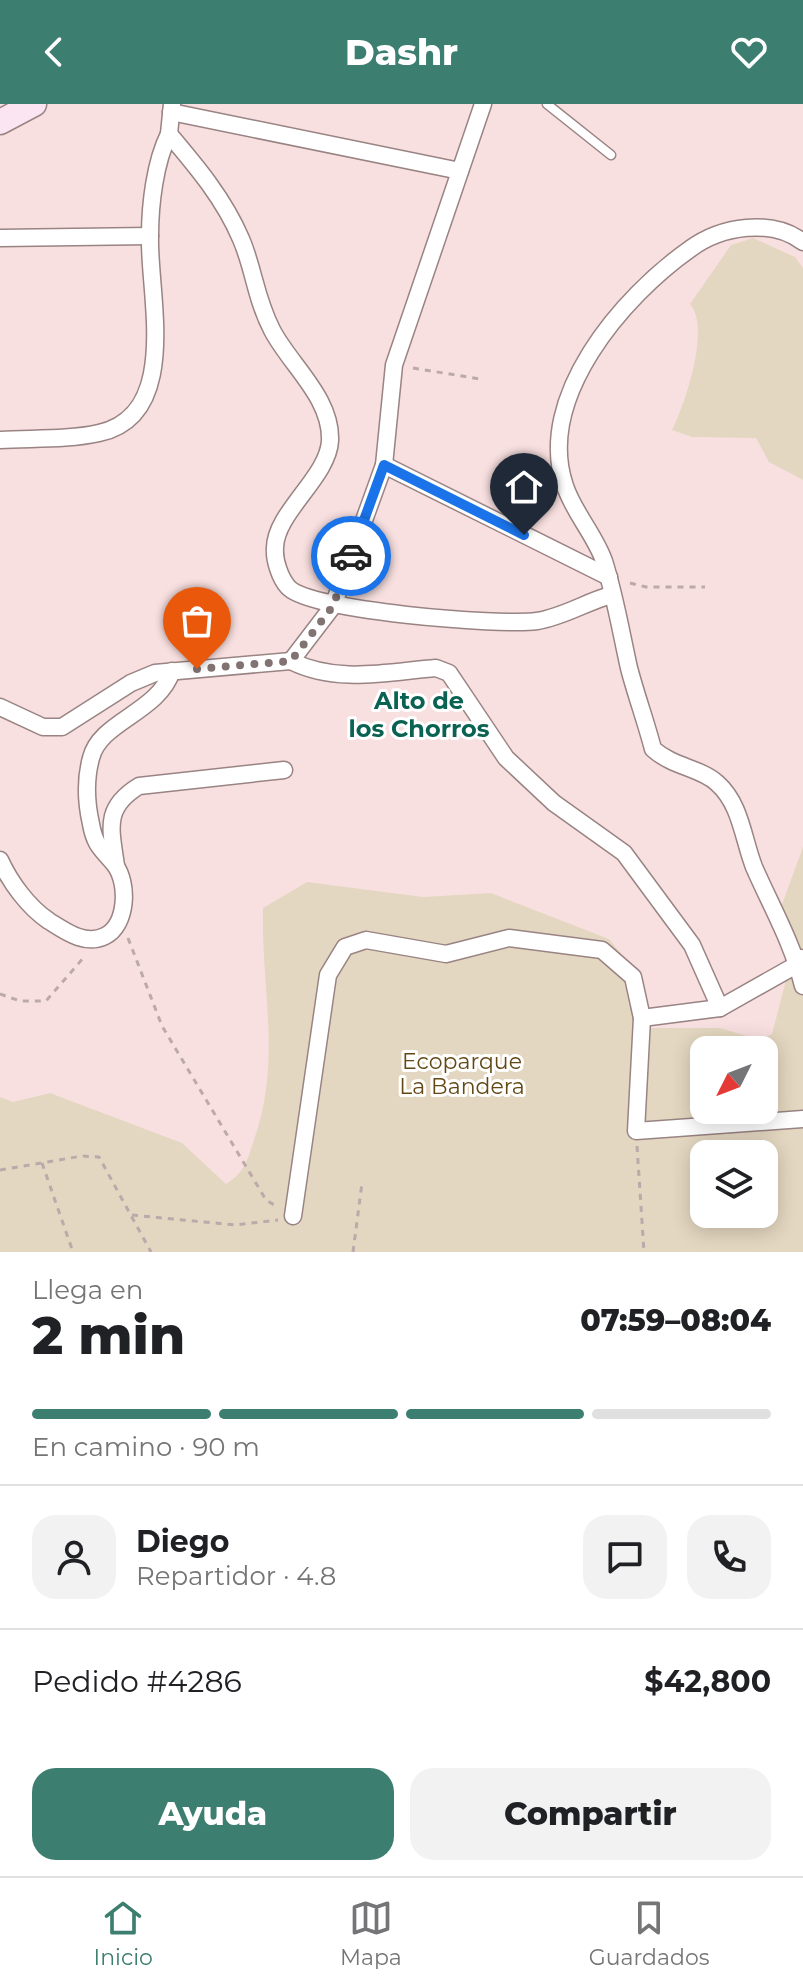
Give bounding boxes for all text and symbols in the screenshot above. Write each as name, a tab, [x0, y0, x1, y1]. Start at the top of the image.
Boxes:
icon: back	[32, 30, 76, 74]
text: Dashr	[345, 30, 458, 74]
icon: heart	[727, 30, 771, 74]
pin	[490, 453, 558, 535]
icon: home	[502, 465, 546, 509]
courier	[311, 516, 391, 596]
icon: car	[329, 534, 373, 578]
pin	[163, 587, 231, 669]
icon: bag	[175, 599, 219, 643]
district label: Alto de los Chorros	[348, 686, 490, 743]
north arrow	[690, 1036, 778, 1124]
map controls	[690, 1036, 778, 1228]
park label: Ecoparque La Bandera	[399, 1048, 525, 1100]
button: layers	[690, 1140, 778, 1228]
text: Llega en	[32, 1274, 143, 1306]
text: 07:59–08:04	[580, 1302, 771, 1339]
text: 2 min	[32, 1304, 185, 1367]
text: En camino · 90 m	[32, 1431, 260, 1463]
button: person	[32, 1515, 116, 1599]
button: chat	[583, 1515, 667, 1599]
button: phone	[687, 1515, 771, 1599]
text: Diego	[136, 1523, 229, 1560]
text: Repartidor · 4.8	[136, 1560, 336, 1592]
text: Pedido #4286	[32, 1663, 242, 1700]
text: $42,800	[644, 1663, 771, 1700]
button: Ayuda	[32, 1768, 394, 1860]
button: Compartir	[410, 1768, 771, 1860]
tab: Inicio	[94, 1896, 153, 1971]
tab: Mapa	[340, 1896, 402, 1971]
tab: Guardados	[589, 1896, 709, 1971]

